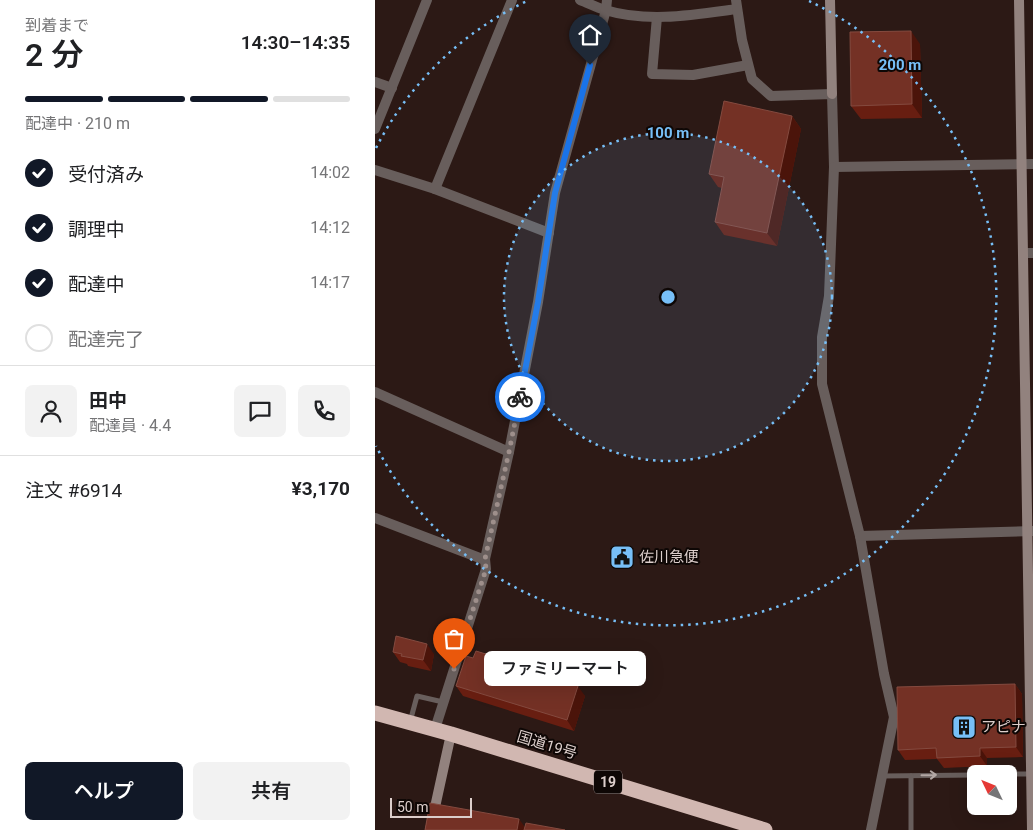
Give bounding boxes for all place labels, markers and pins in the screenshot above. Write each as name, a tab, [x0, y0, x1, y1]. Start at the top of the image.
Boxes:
pin	[569, 14, 611, 65]
centre of rings	[659, 288, 677, 306]
public building icon: 佐川急便	[609, 544, 635, 570]
place label: 佐川急便	[639, 548, 699, 566]
pin	[433, 618, 475, 669]
callout: ファミリーマート	[484, 652, 647, 686]
building icon: アピナ	[951, 714, 977, 740]
place label: アピナ	[981, 718, 1026, 736]

